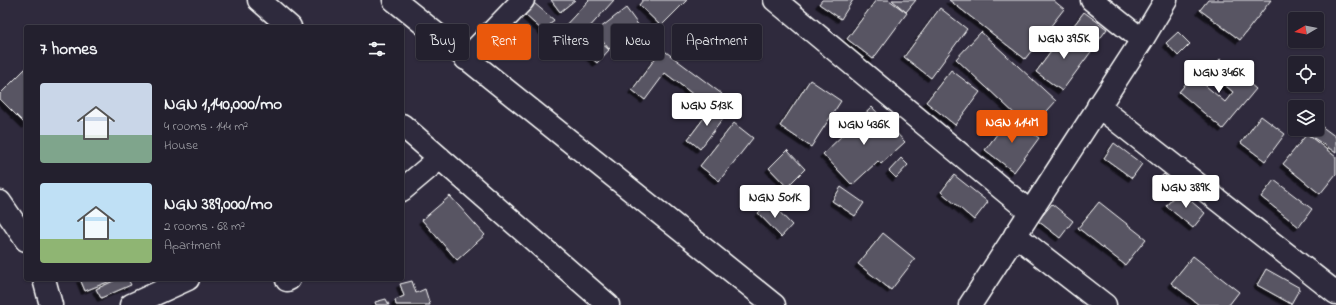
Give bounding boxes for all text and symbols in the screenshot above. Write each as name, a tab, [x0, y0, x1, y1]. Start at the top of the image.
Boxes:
north arrow	[1288, 12, 1324, 48]
map controls	[1288, 12, 1324, 136]
chip: Buy	[416, 24, 469, 60]
chip: Rent	[477, 24, 531, 60]
chip: Filters	[539, 24, 603, 60]
chip: New	[611, 24, 664, 60]
chip: Apartment	[672, 24, 762, 60]
pin: NGN 395K	[1023, 26, 1105, 60]
text: NGN 395K	[1038, 29, 1090, 48]
text: 7 homes	[40, 37, 98, 62]
icon: filters	[366, 38, 388, 60]
button: locate	[1288, 56, 1324, 92]
pin: NGN 346K	[1178, 60, 1260, 94]
text: NGN 346K	[1193, 63, 1245, 82]
text: NGN 1,140,000/mo	[164, 92, 282, 117]
pin: NGN 513K	[666, 93, 748, 127]
text: NGN 513K	[681, 96, 733, 115]
icon: home	[72, 99, 120, 147]
button: layers	[1288, 100, 1324, 136]
pin: NGN 1.14M	[966, 110, 1058, 144]
pin: NGN 436K	[823, 112, 905, 146]
text: NGN 1.14M	[985, 113, 1039, 132]
text: NGN 436K	[838, 115, 890, 134]
text: 4 rooms · 144 m²	[164, 117, 248, 136]
text: House	[164, 136, 198, 155]
pin: NGN 389K	[1145, 175, 1227, 209]
text: NGN 389K	[1161, 178, 1211, 197]
pin: NGN 501K	[734, 185, 816, 219]
text: NGN 501K	[749, 188, 801, 207]
text: NGN 389,000/mo	[164, 192, 273, 217]
icon: home	[72, 199, 120, 247]
text: 2 rooms · 68 m²	[164, 217, 245, 236]
text: Apartment	[164, 236, 221, 255]

